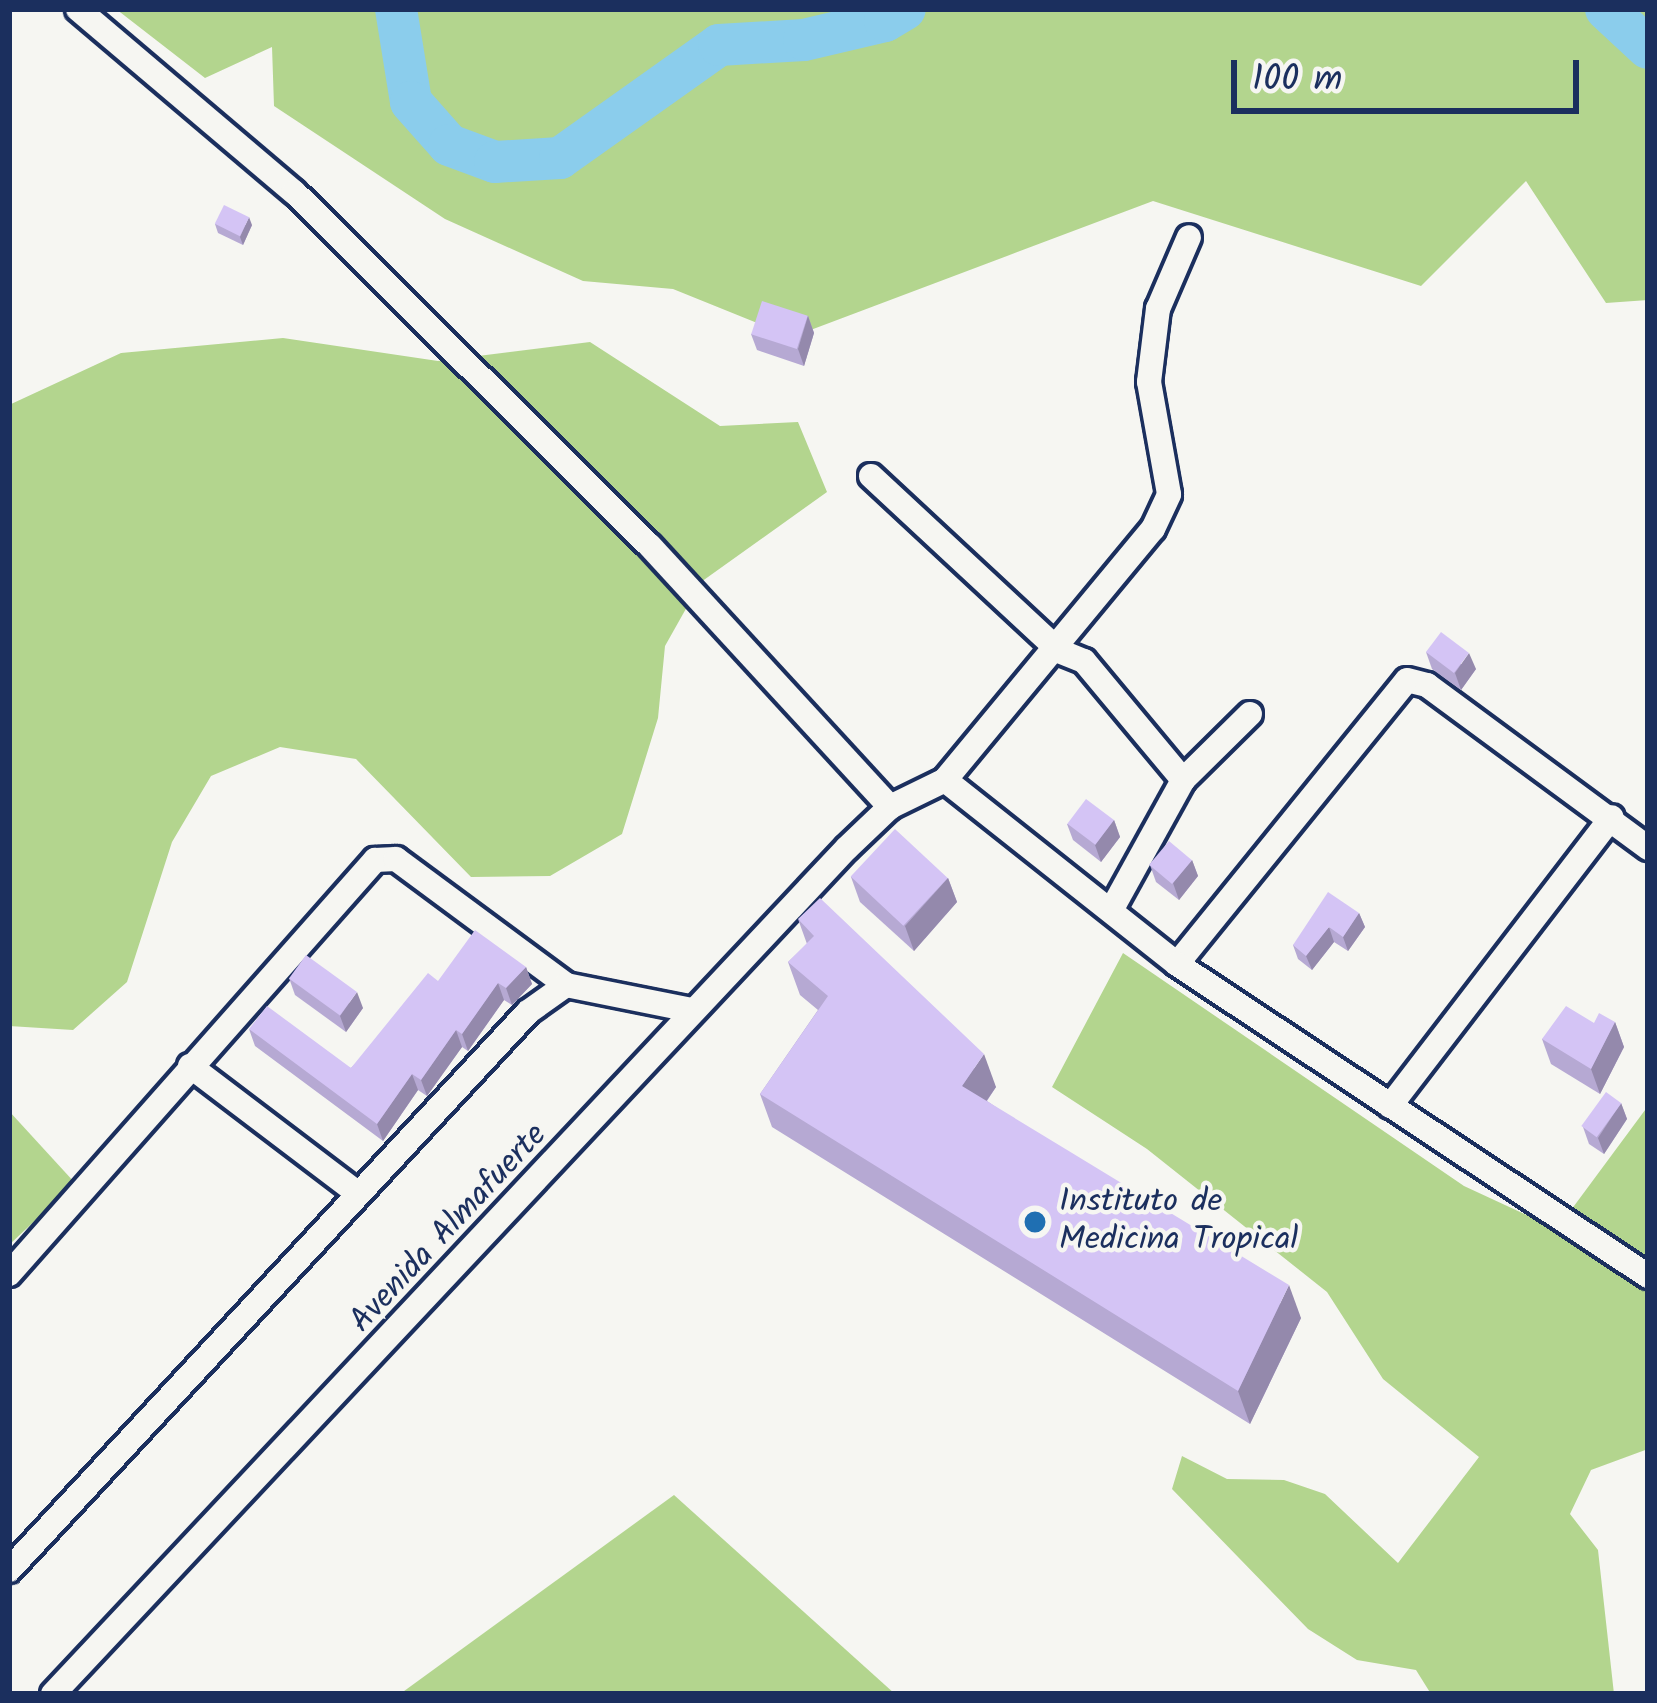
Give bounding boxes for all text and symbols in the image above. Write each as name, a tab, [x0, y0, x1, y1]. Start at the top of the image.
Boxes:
scale bar	[1237, 36, 1585, 110]
text: 100 m	[1252, 52, 1342, 109]
street label: Avenida Almafuerte	[342, 1116, 556, 1342]
place label: Instituto de Medicina Tropical	[1059, 1183, 1298, 1261]
marker: Instituto de Medicina Tropical	[1022, 1209, 1048, 1235]

